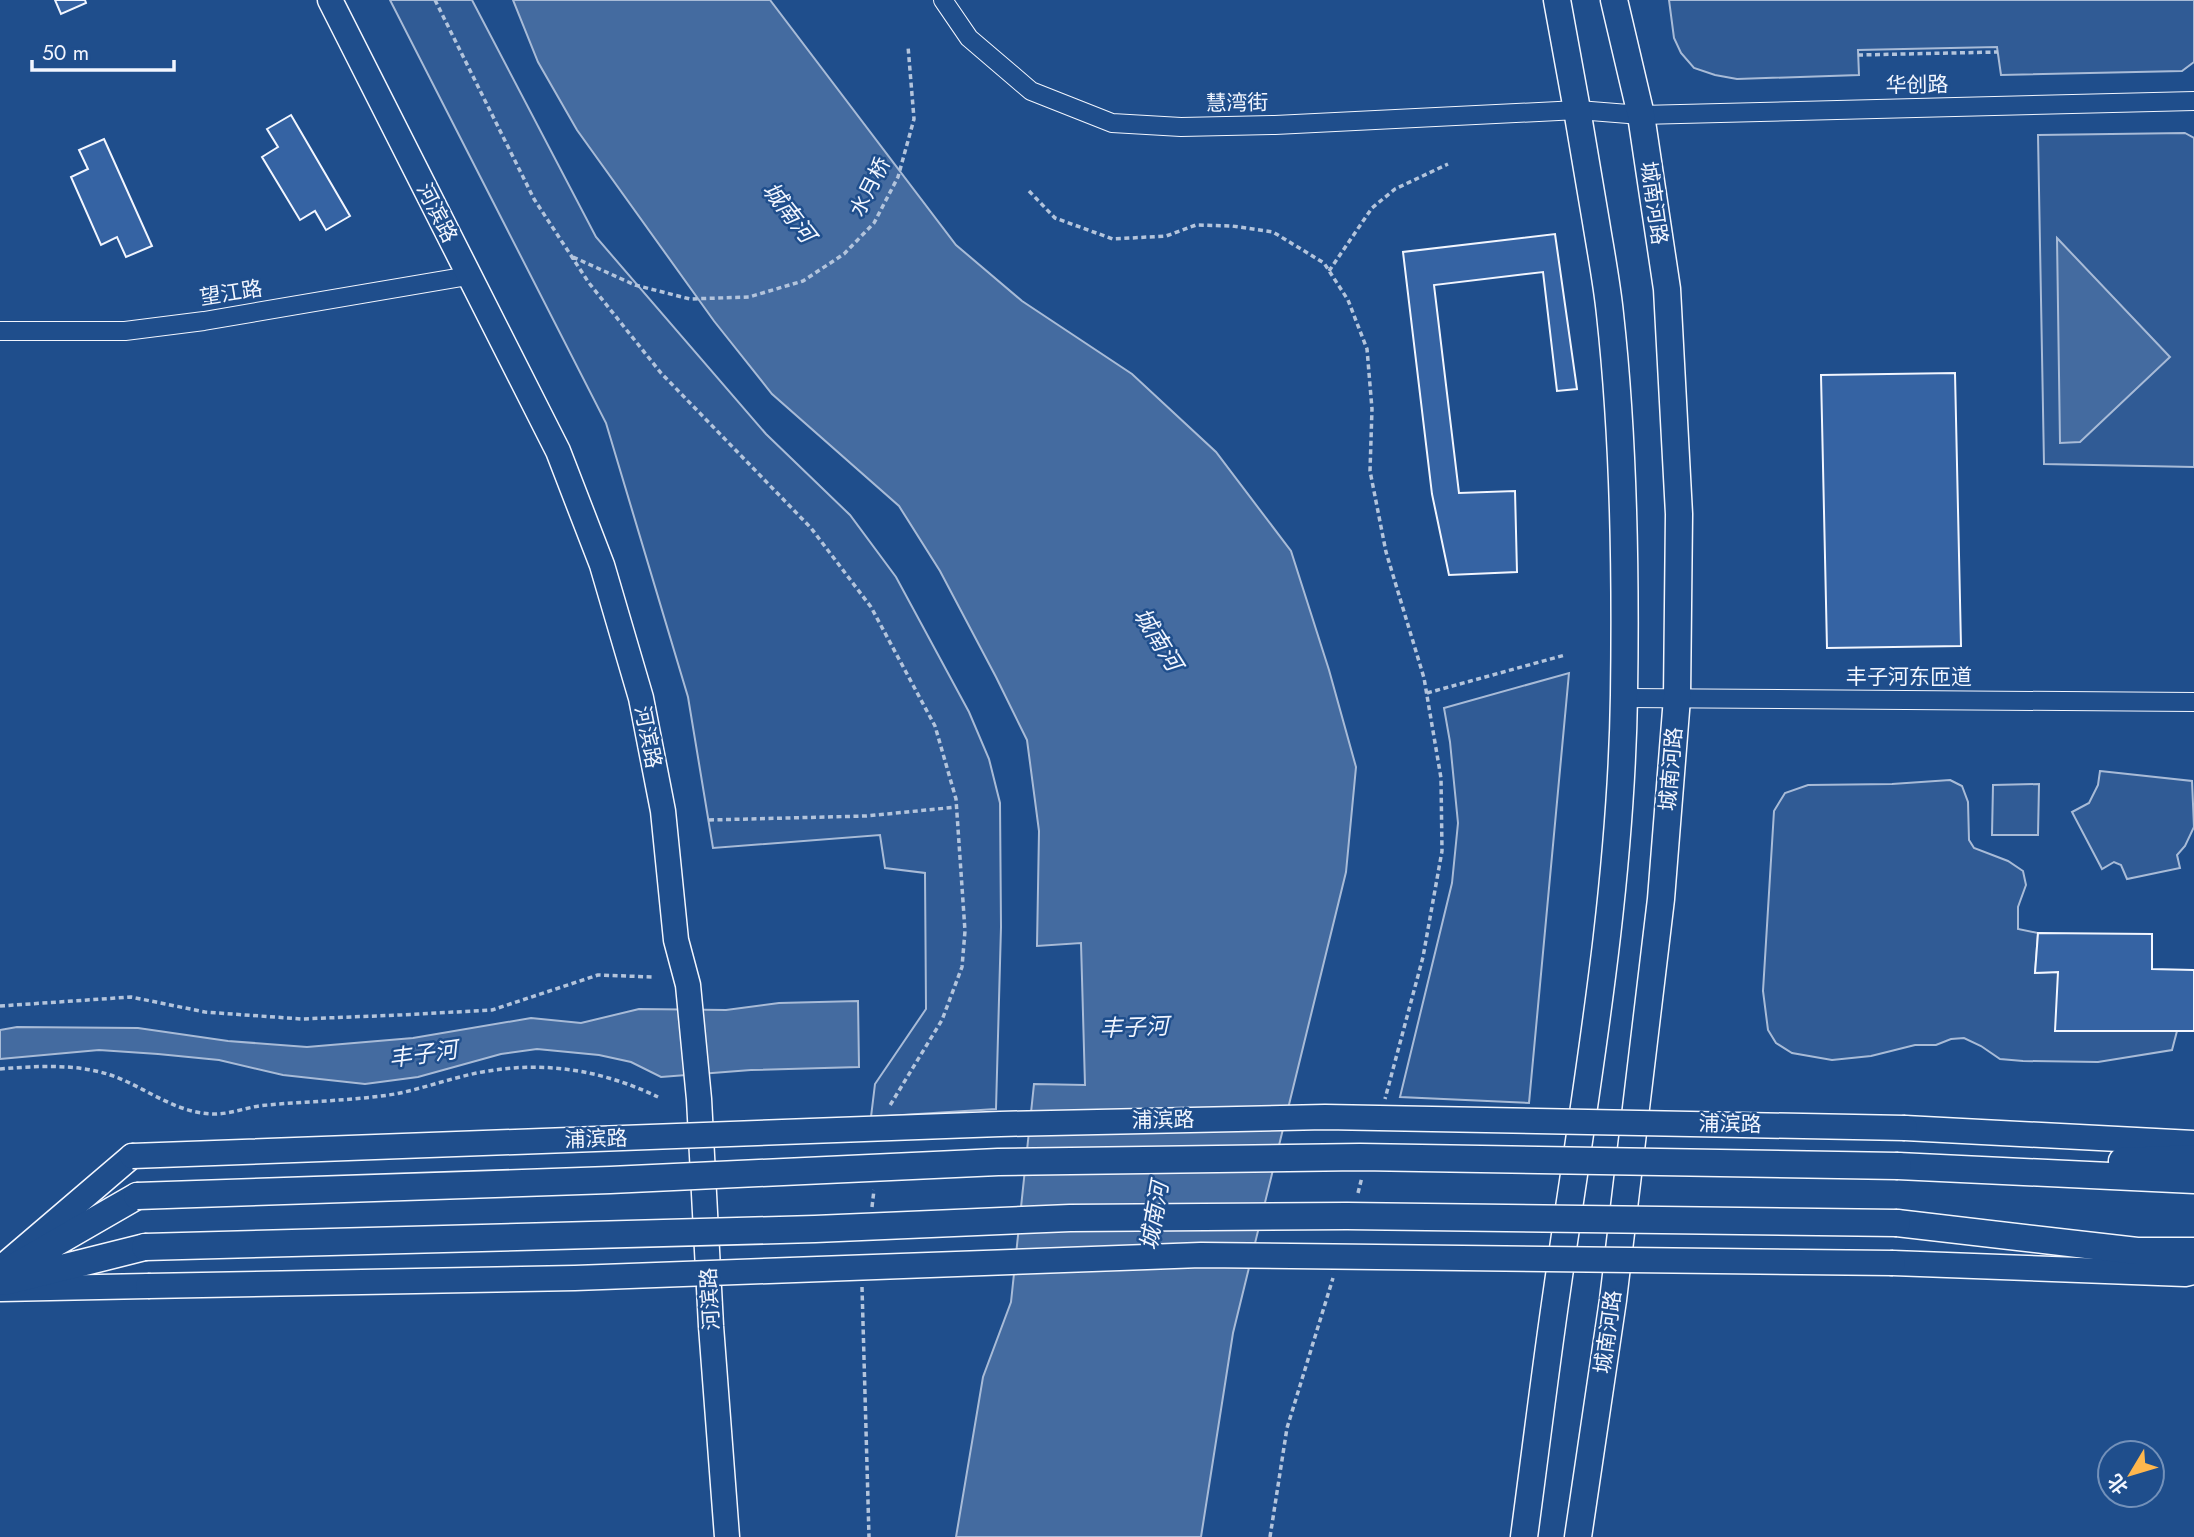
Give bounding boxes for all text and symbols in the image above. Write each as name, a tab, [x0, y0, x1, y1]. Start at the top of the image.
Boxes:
scale bar	[32, 28, 173, 72]
text: 50 m	[42, 38, 89, 68]
street label: 华创路	[1885, 69, 1949, 101]
street label: 慧湾街	[1205, 87, 1269, 119]
street label: 水月桥	[842, 152, 898, 222]
street label: 城南河路	[1633, 159, 1675, 247]
water label: 城南河	[754, 174, 826, 253]
street label: 河滨路	[409, 178, 465, 248]
street label: 望江路	[198, 273, 264, 313]
water label: 城南河	[1125, 601, 1193, 681]
street label: 丰子河东匝道	[1846, 662, 1972, 692]
street label: 河滨路	[627, 703, 669, 771]
street label: 城南河路	[1652, 726, 1690, 812]
water label: 丰子河	[1099, 1009, 1173, 1045]
water label: 丰子河	[386, 1032, 463, 1076]
street label: 浦滨路	[1131, 1104, 1195, 1136]
street label: 浦滨路	[1698, 1108, 1762, 1140]
street label: 浦滨路	[564, 1123, 628, 1155]
water label: 城南河	[1131, 1175, 1177, 1253]
street label: 河滨路	[693, 1267, 727, 1331]
street label: 城南河路	[1587, 1288, 1629, 1376]
north arrow	[2096, 1439, 2166, 1509]
text: 北	[2102, 1468, 2134, 1500]

